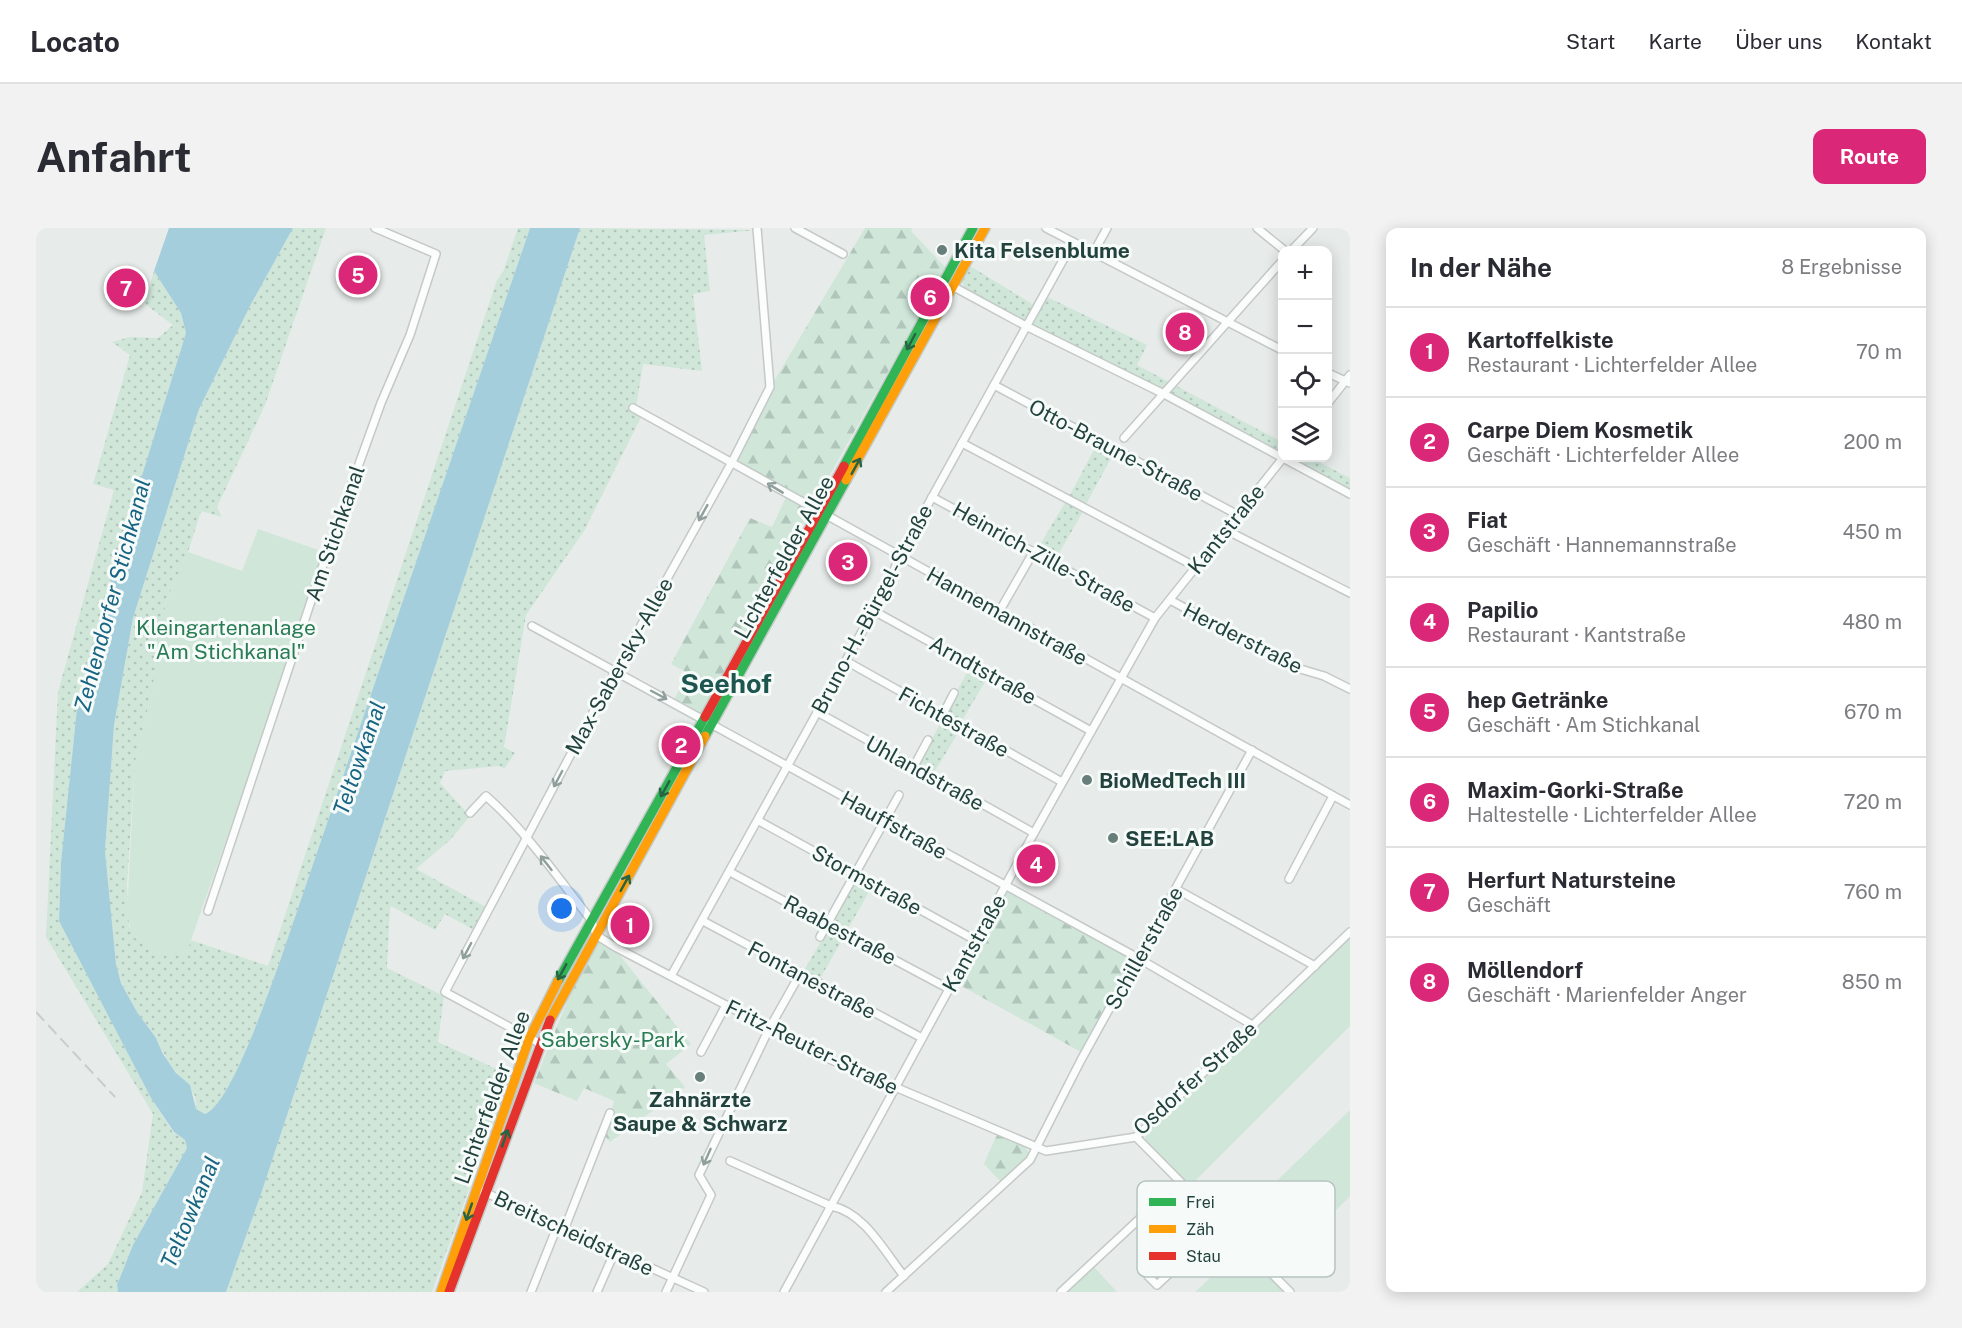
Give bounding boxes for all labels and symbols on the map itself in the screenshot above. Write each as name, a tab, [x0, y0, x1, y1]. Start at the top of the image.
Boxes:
place label: Kita Felsenblume	[954, 238, 1130, 263]
marker: Kita Felsenblume	[935, 243, 949, 257]
pin: 5	[338, 252, 378, 298]
pin: 7	[106, 266, 146, 310]
pin: 6	[910, 274, 950, 320]
pin: 8	[1166, 310, 1204, 354]
one-way arrow	[905, 333, 917, 350]
street label: Otto-Braune-Straße	[1025, 394, 1207, 506]
one-way arrow	[851, 457, 862, 475]
street label: Am Stichkanal	[300, 462, 370, 604]
street label: Lichterfelder Allee	[729, 471, 839, 643]
water label: Zehlendorfer Stichkanal	[68, 476, 156, 714]
street label: Kantstraße	[1182, 479, 1270, 579]
one-way arrow	[767, 482, 784, 494]
street label: Heinrich-Zille-Straße	[948, 496, 1140, 618]
street label: Bruno-H.-Bürgel-Straße	[806, 500, 938, 718]
one-way arrow	[697, 504, 709, 521]
pin: 3	[828, 540, 868, 584]
street label: Hannemannstraße	[922, 561, 1092, 671]
street label: Max-Sabersky-Allee	[560, 573, 678, 759]
street label: Herderstraße	[1179, 597, 1307, 679]
park label: Kleingartenanlage "Am Stichkanal"	[136, 615, 316, 664]
street label: Arndtstraße	[925, 630, 1041, 710]
district label: Seehof	[680, 667, 772, 699]
street label: Fichtestraße	[894, 681, 1014, 763]
one-way arrow	[650, 690, 668, 701]
water label: Teltowkanal	[327, 698, 391, 818]
pin: 2	[662, 722, 700, 768]
street label: Uhlandstraße	[861, 730, 989, 816]
place label: BioMedTech III	[1099, 768, 1246, 793]
one-way arrow	[552, 769, 563, 787]
marker: BioMedTech III	[1080, 773, 1094, 787]
one-way arrow	[659, 780, 671, 797]
street label: Hauffstraße	[836, 785, 952, 865]
place label: SEE:LAB	[1125, 826, 1214, 851]
marker: SEE:LAB	[1106, 831, 1120, 845]
street label: Stormstraße	[808, 840, 926, 920]
pin: 4	[1016, 842, 1056, 886]
one-way arrow	[540, 855, 553, 871]
one-way arrow	[620, 875, 631, 893]
street label: Schillerstraße	[1100, 882, 1188, 1014]
street label: Raabestraße	[779, 890, 901, 970]
street label: Kantstraße	[937, 890, 1011, 996]
your location	[547, 894, 576, 923]
pin: 1	[610, 902, 650, 948]
street label: Fontanestraße	[744, 936, 880, 1024]
one-way arrow	[461, 942, 473, 959]
one-way arrow	[556, 963, 568, 980]
street label: Fritz-Reuter-Straße	[721, 994, 903, 1100]
street label: Lichterfelder Allee	[449, 1007, 535, 1187]
street label: Osdorfer Straße	[1128, 1016, 1262, 1140]
park label: Sabersky-Park	[541, 1027, 686, 1052]
marker: Zahnärzte Saupe & Schwarz	[693, 1070, 707, 1084]
place label: Zahnärzte Saupe & Schwarz	[613, 1087, 787, 1136]
one-way arrow	[500, 1129, 511, 1148]
one-way arrow	[701, 1148, 712, 1166]
water label: Teltowkanal	[155, 1152, 225, 1272]
legend	[1137, 1181, 1335, 1277]
street label: Breitscheidstraße	[490, 1185, 658, 1281]
text: Frei	[1186, 1193, 1215, 1212]
one-way arrow	[462, 1202, 473, 1221]
text: Zäh	[1186, 1220, 1214, 1239]
text: Stau	[1186, 1247, 1221, 1266]

